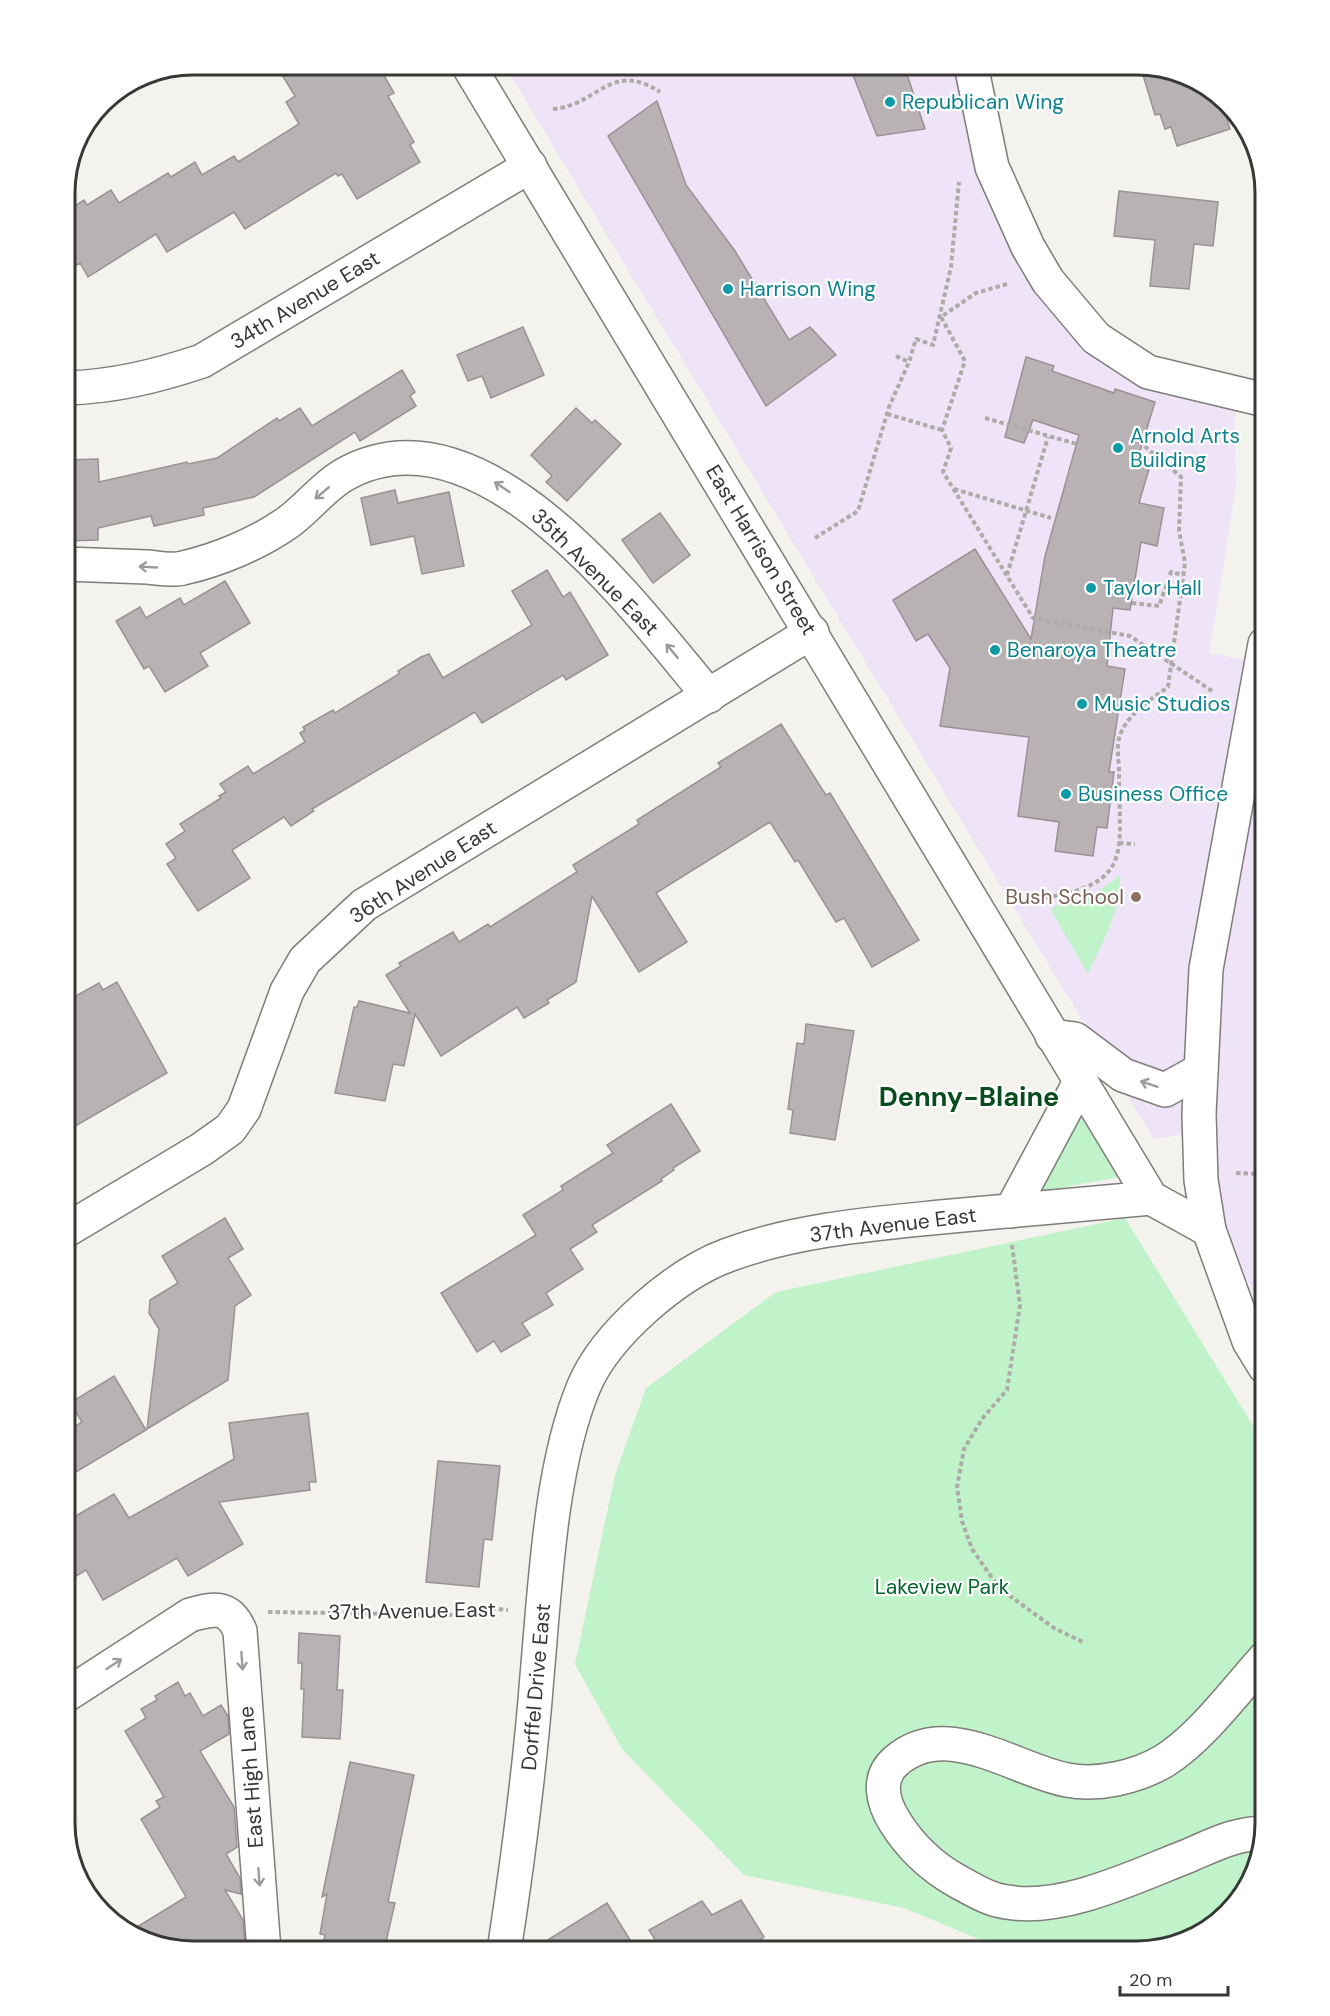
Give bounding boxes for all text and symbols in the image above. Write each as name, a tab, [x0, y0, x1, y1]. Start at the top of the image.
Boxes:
place label: Republican Wing	[902, 88, 1064, 116]
marker: Republican Wing	[883, 95, 897, 109]
street label: 34th Avenue East	[225, 244, 385, 356]
place label: Harrison Wing	[740, 275, 876, 303]
marker: Harrison Wing	[721, 282, 735, 296]
place label: Arnold Arts Building	[1130, 422, 1240, 474]
marker: Arnold Arts Building	[1111, 441, 1125, 455]
street label: East Harrison Street	[699, 460, 823, 640]
one-way arrow	[494, 481, 511, 493]
one-way arrow	[314, 486, 330, 499]
street label: 35th Avenue East	[525, 502, 665, 642]
one-way arrow	[139, 562, 159, 573]
place label: Taylor Hall	[1103, 574, 1202, 602]
marker: Taylor Hall	[1084, 581, 1098, 595]
place label: Benaroya Theatre	[1007, 636, 1177, 664]
marker: Benaroya Theatre	[988, 643, 1002, 657]
one-way arrow	[665, 644, 679, 659]
place label: Music Studios	[1094, 690, 1231, 718]
marker: Music Studios	[1075, 697, 1089, 711]
place label: Business Office	[1078, 780, 1228, 808]
marker: Business Office	[1059, 787, 1073, 801]
street label: 36th Avenue East	[344, 814, 502, 930]
place label: Bush School	[1005, 883, 1124, 911]
marker: Bush School	[1129, 890, 1143, 904]
one-way arrow	[1140, 1078, 1159, 1089]
district label: Denny-Blaine	[879, 1079, 1059, 1114]
street label: 37th Avenue East	[808, 1201, 978, 1249]
park label: Lakeview Park	[875, 1573, 1010, 1601]
street label: 37th Avenue East	[328, 1596, 496, 1626]
street label: Dorffel Drive East	[515, 1602, 557, 1772]
one-way arrow	[237, 1651, 248, 1671]
one-way arrow	[105, 1658, 122, 1671]
street label: East High Lane	[232, 1705, 270, 1849]
one-way arrow	[253, 1866, 264, 1886]
scale bar	[1120, 1959, 1228, 1997]
text: 20 m	[1129, 1968, 1172, 1992]

